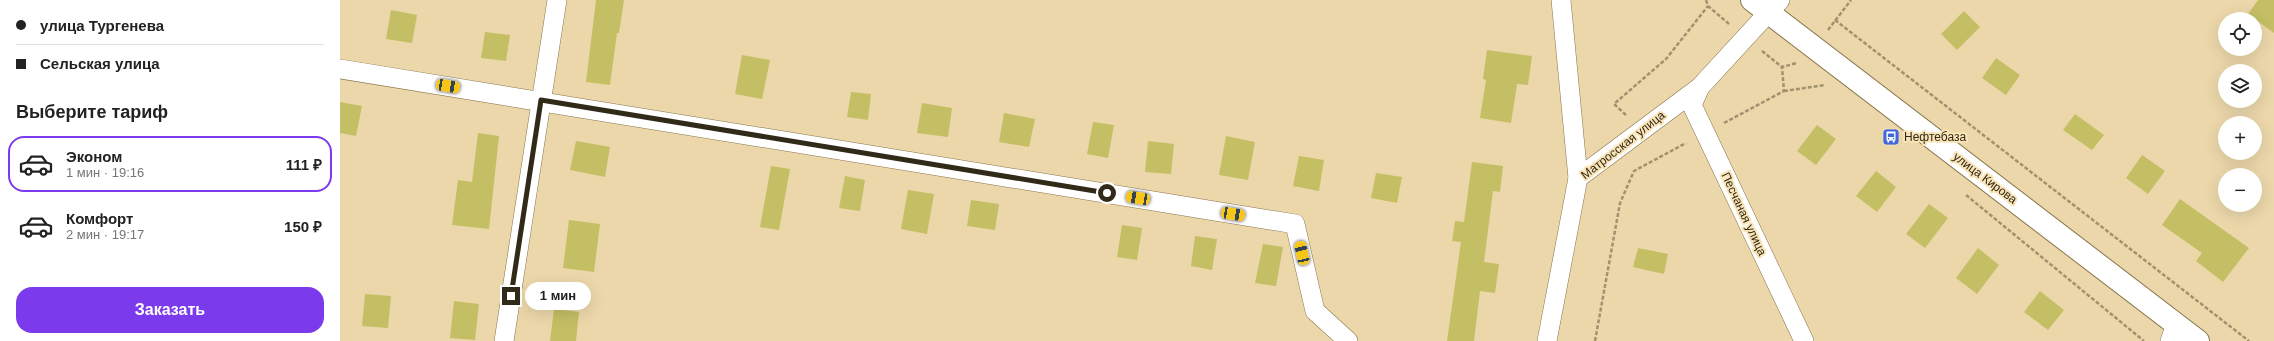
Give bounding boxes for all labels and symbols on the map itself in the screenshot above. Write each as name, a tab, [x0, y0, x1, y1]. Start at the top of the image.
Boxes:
car	[435, 78, 461, 94]
street label: Матросская улица	[1578, 108, 1668, 182]
bus stop icon: Нефтебаза	[1881, 127, 1901, 147]
place label: Нефтебаза	[1904, 130, 1966, 144]
street label: улица Кирова	[1950, 149, 2020, 207]
street label: Песчаная улица	[1719, 170, 1770, 258]
route start	[1098, 184, 1116, 202]
car	[1125, 190, 1151, 206]
car	[1220, 206, 1246, 222]
car	[1293, 240, 1311, 266]
callout: 1 мин	[525, 282, 591, 310]
route end	[502, 287, 520, 305]

